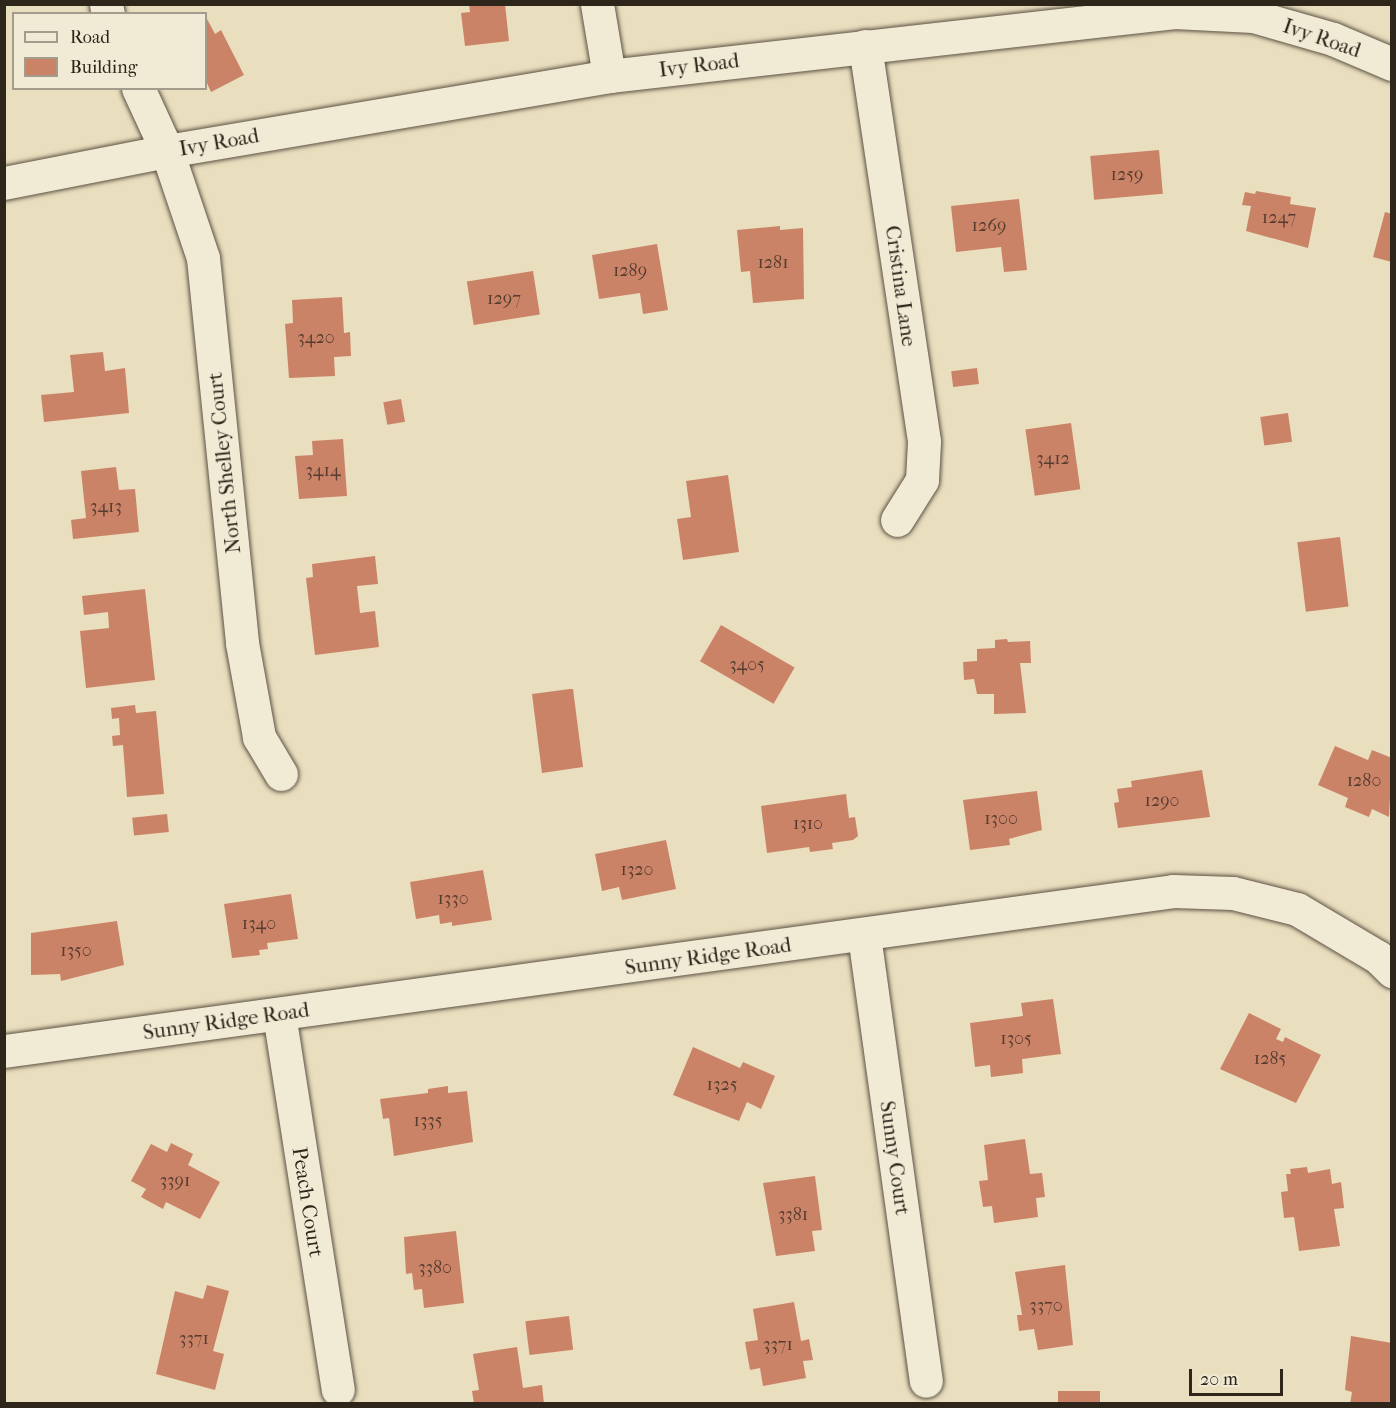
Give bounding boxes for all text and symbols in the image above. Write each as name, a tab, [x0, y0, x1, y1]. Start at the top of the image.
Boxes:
legend	[12, 12, 207, 90]
street label: Ivy Road	[1280, 13, 1364, 63]
text: Road	[70, 27, 110, 48]
street label: Ivy Road	[657, 48, 741, 82]
text: Building	[70, 57, 137, 78]
street label: Ivy Road	[177, 123, 261, 161]
house number: 1259	[1111, 164, 1143, 186]
house number: 1247	[1262, 207, 1296, 229]
house number: 1269	[972, 215, 1006, 237]
street label: Cristina Lane	[880, 224, 922, 348]
house number: 1281	[757, 252, 789, 274]
house number: 1289	[613, 260, 647, 282]
house number: 1297	[487, 288, 521, 310]
house number: 3420	[297, 327, 335, 349]
street label: North Shelley Court	[202, 371, 246, 555]
house number: 3412	[1036, 448, 1070, 470]
house number: 3414	[305, 460, 341, 482]
house number: 3413	[90, 496, 122, 518]
house number: 3405	[729, 654, 765, 676]
house number: 1280	[1347, 770, 1381, 792]
house number: 1290	[1144, 790, 1180, 812]
house number: 1300	[984, 808, 1018, 830]
house number: 1310	[793, 813, 823, 835]
house number: 1320	[621, 859, 653, 881]
house number: 1330	[437, 888, 469, 910]
house number: 1340	[242, 913, 276, 935]
street label: Sunny Ridge Road	[623, 932, 793, 980]
house number: 1350	[60, 940, 92, 962]
street label: Sunny Ridge Road	[141, 997, 311, 1045]
house number: 1305	[1000, 1028, 1032, 1050]
house number: 1285	[1254, 1048, 1286, 1070]
house number: 1325	[707, 1074, 737, 1096]
street label: Sunny Court	[875, 1099, 915, 1217]
house number: 1335	[414, 1110, 442, 1132]
street label: Peach Court	[287, 1145, 329, 1259]
house number: 3391	[160, 1170, 190, 1192]
house number: 3381	[778, 1204, 808, 1226]
house number: 3380	[418, 1257, 452, 1279]
house number: 3370	[1029, 1295, 1063, 1317]
house number: 3371	[179, 1328, 209, 1350]
house number: 3371	[763, 1334, 793, 1356]
scale bar	[1192, 1357, 1286, 1395]
text: 20 m	[1200, 1369, 1238, 1390]

